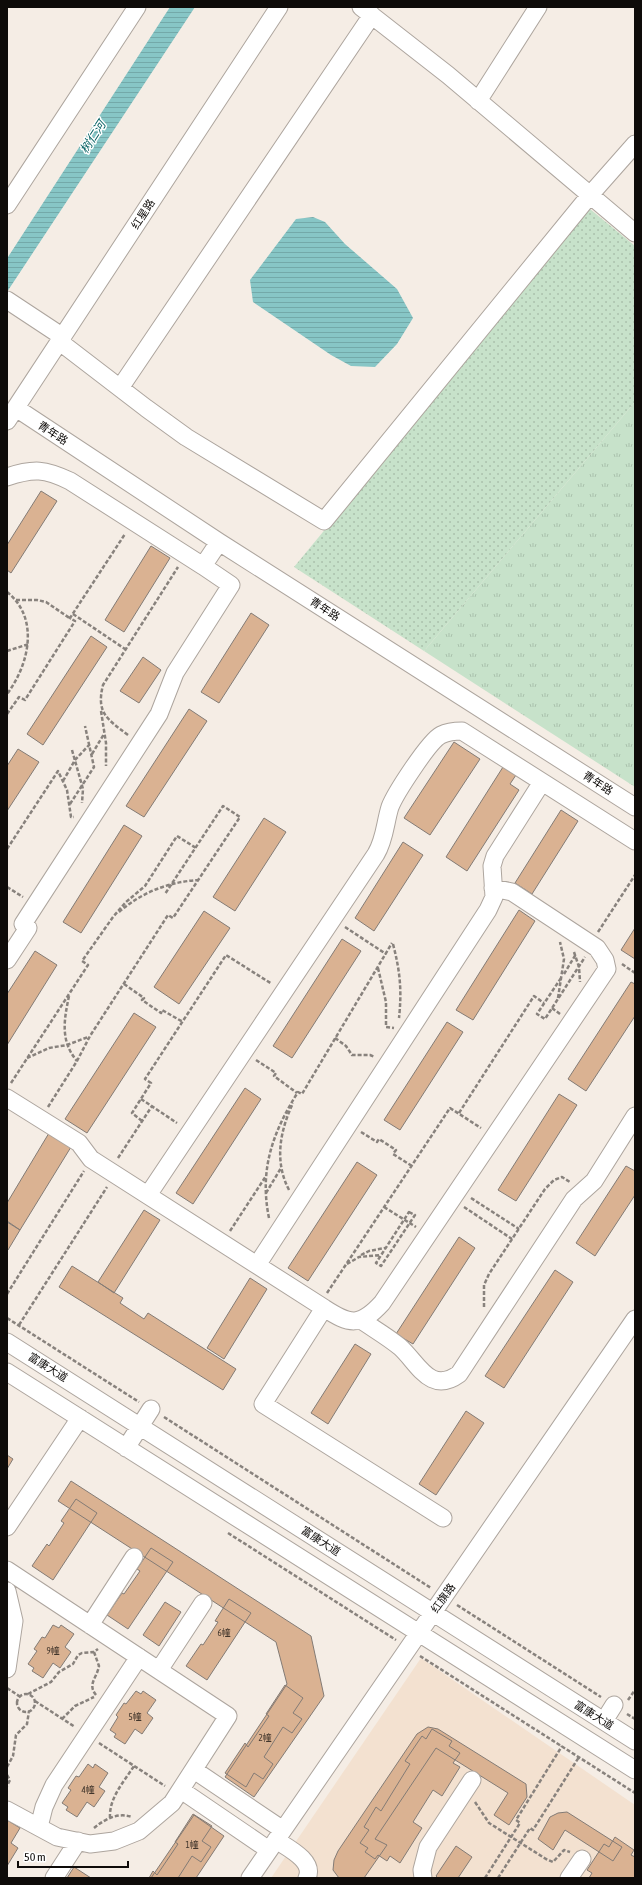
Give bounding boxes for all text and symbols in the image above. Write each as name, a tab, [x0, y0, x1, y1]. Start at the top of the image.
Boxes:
water label: 树仁河	[77, 116, 110, 156]
street label: 红星路	[129, 197, 157, 231]
street label: 青年路	[36, 419, 70, 447]
street label: 青年路	[308, 595, 342, 623]
street label: 青年路	[581, 769, 615, 797]
street label: 富康大道	[26, 1350, 70, 1384]
street label: 富康大道	[299, 1524, 343, 1558]
street label: 红旗路	[429, 1581, 457, 1615]
house number: 6幢	[217, 1627, 231, 1638]
house number: 9幢	[46, 1645, 60, 1656]
street label: 富康大道	[572, 1698, 616, 1732]
house number: 5幢	[128, 1711, 142, 1722]
house number: 2幢	[258, 1732, 272, 1743]
house number: 4幢	[81, 1784, 95, 1795]
house number: 1幢	[185, 1839, 199, 1850]
scale bar	[18, 1843, 128, 1869]
text: 50 m	[24, 1850, 46, 1864]

